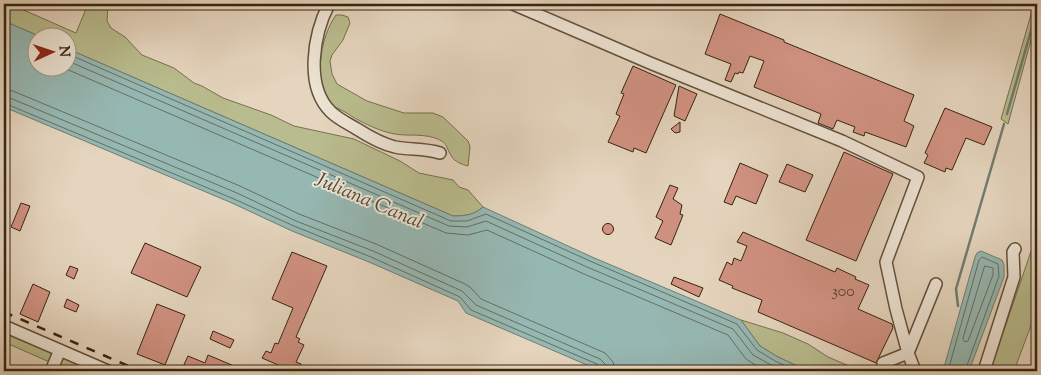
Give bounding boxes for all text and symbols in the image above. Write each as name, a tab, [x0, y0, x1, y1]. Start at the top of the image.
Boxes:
north arrow	[28, 28, 78, 78]
text: N	[53, 45, 73, 58]
water label: Juliana Canal	[309, 166, 428, 238]
house number: 300	[831, 281, 855, 304]

